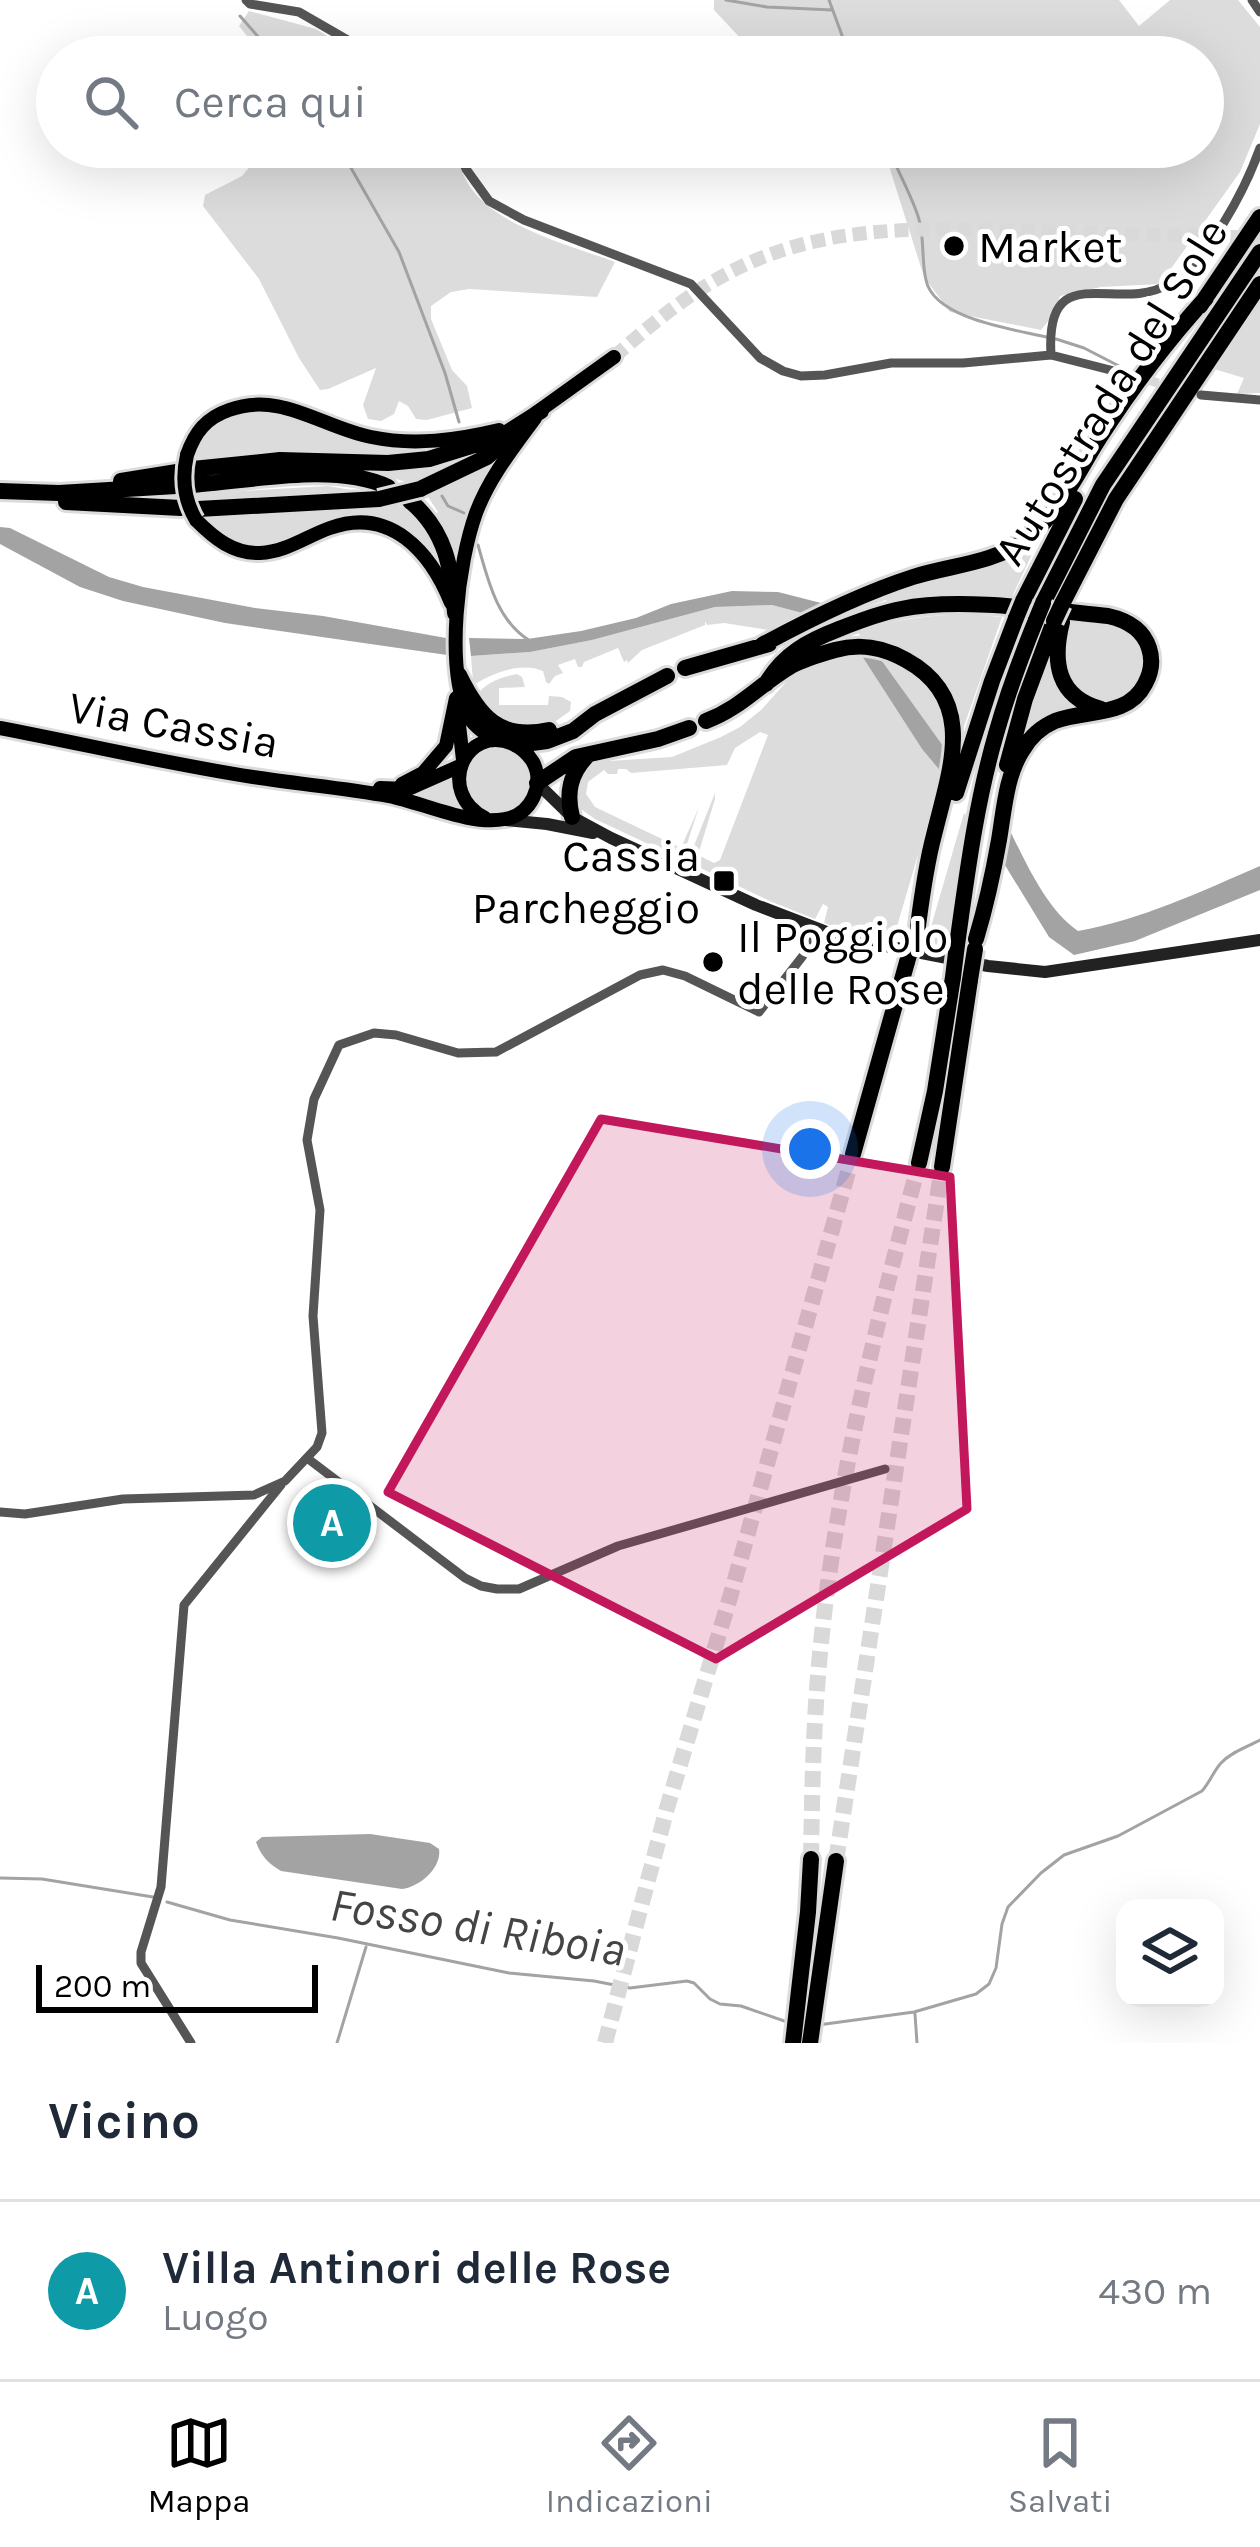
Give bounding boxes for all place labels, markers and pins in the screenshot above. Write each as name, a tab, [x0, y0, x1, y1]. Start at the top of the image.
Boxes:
place label: Market	[978, 221, 1123, 273]
marker: Market	[941, 233, 967, 259]
place label: Cassia Parcheggio	[472, 830, 700, 935]
marker: Cassia Parcheggio	[711, 868, 737, 894]
place label: Il Poggiolo delle Rose	[737, 911, 948, 1015]
marker: Il Poggiolo delle Rose	[700, 949, 726, 975]
pin: A	[293, 1478, 371, 1568]

